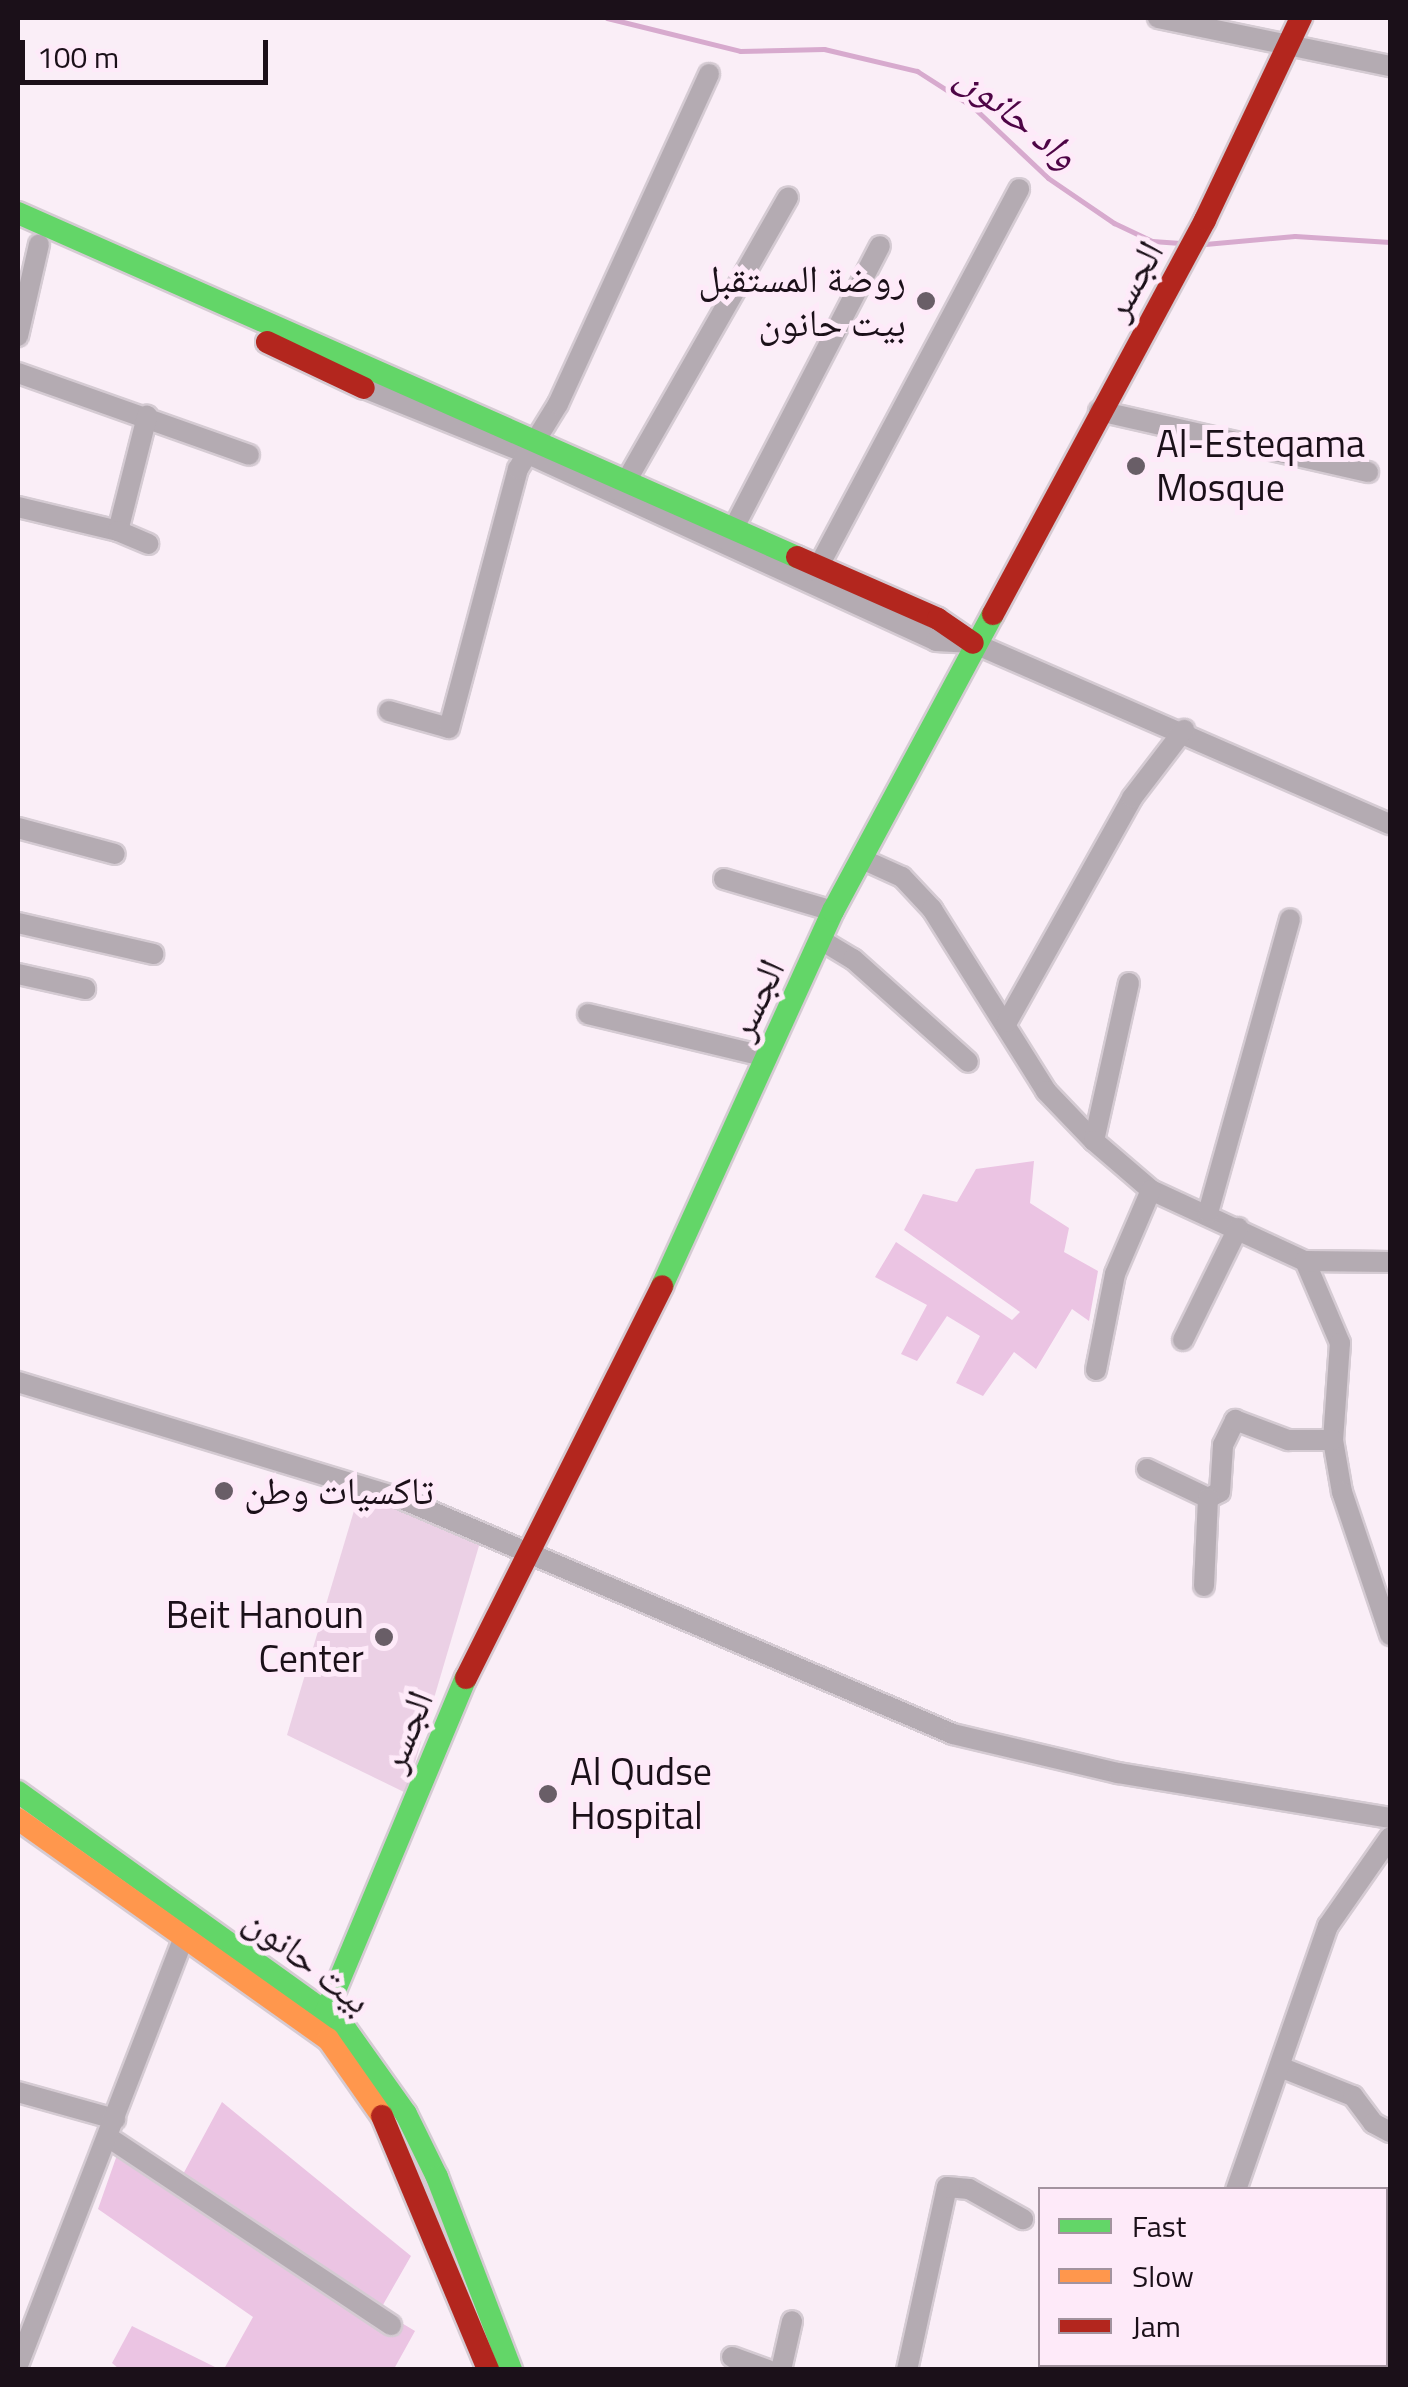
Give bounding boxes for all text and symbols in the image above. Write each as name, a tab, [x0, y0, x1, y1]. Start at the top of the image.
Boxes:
scale bar	[25, 20, 272, 82]
text: 100 m	[37, 34, 119, 80]
water label: واد حانون	[948, 52, 1088, 178]
street label: الجسر	[1093, 233, 1173, 327]
place label: روضة المستقبل بيت حانون	[698, 256, 906, 346]
marker: روضة المستقبل بيت حانون	[915, 290, 937, 312]
place label: Al-Esteqama Mosque	[1156, 421, 1365, 510]
marker: Al-Esteqama Mosque	[1125, 455, 1147, 477]
street label: الجسر	[718, 952, 794, 1046]
place label: تاكسيات وطن	[244, 1468, 434, 1514]
marker: تاكسيات وطن	[213, 1480, 235, 1502]
place label: Beit Hanoun Center	[166, 1592, 364, 1682]
marker: Beit Hanoun Center	[373, 1626, 395, 1648]
street label: الجسر	[369, 1684, 443, 1778]
place label: Al Qudse Hospital	[570, 1749, 712, 1838]
marker: Al Qudse Hospital	[535, 1781, 561, 1807]
street label: بيت حانون	[236, 1897, 380, 2023]
legend	[1038, 2187, 1388, 2367]
text: Fast	[1132, 2203, 1186, 2249]
text: Slow	[1132, 2253, 1194, 2299]
text: Jam	[1132, 2303, 1181, 2349]

